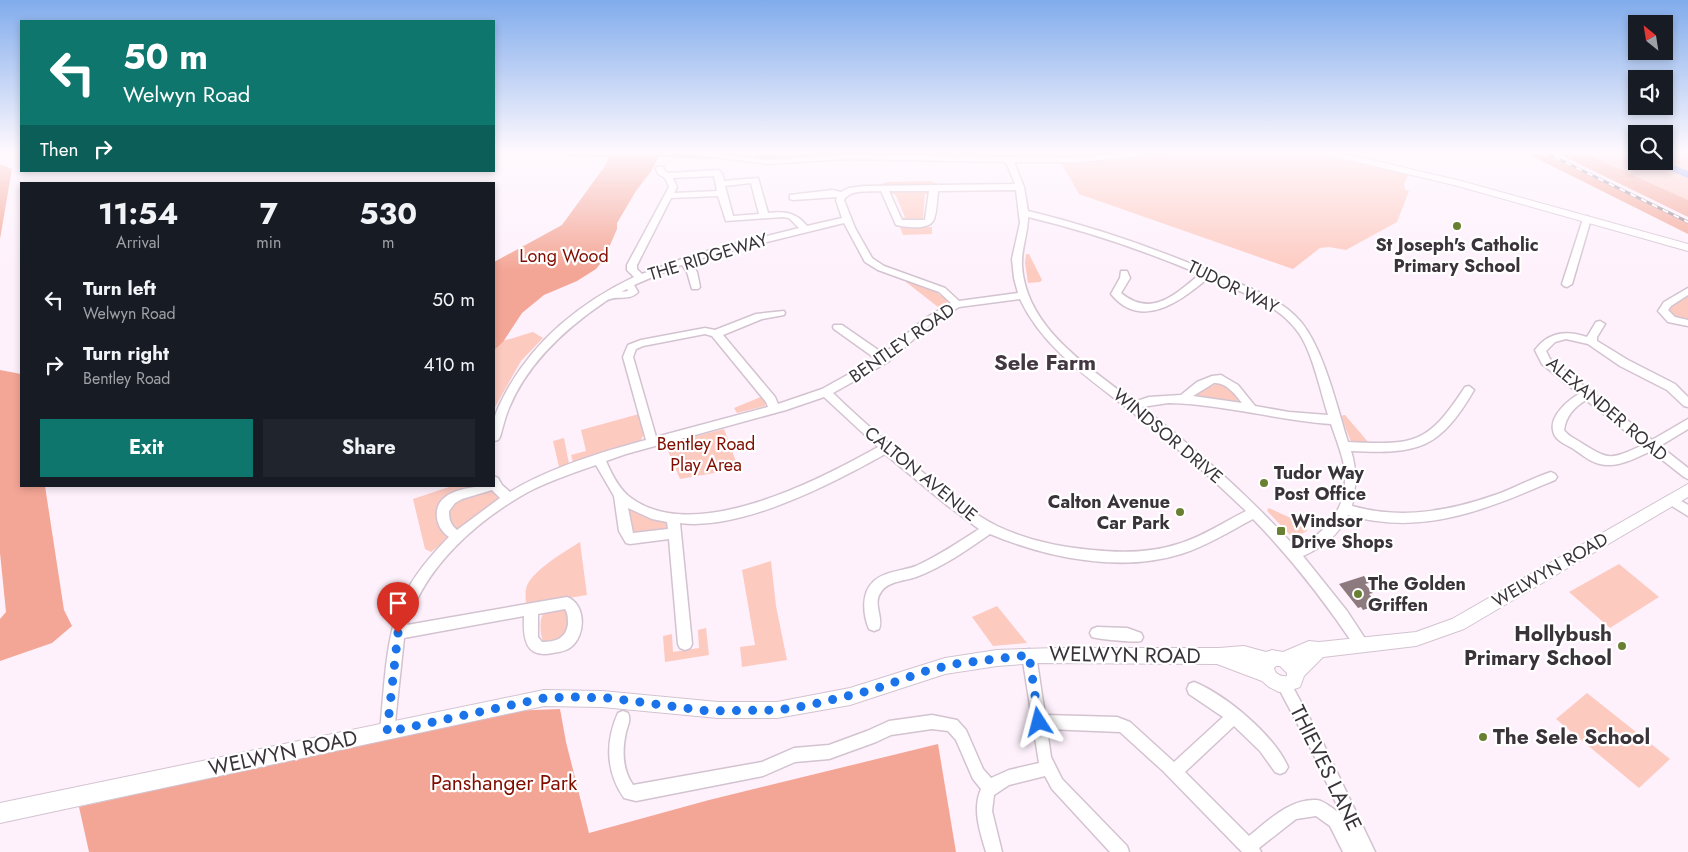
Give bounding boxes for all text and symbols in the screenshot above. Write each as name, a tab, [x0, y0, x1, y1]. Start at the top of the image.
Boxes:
north arrow	[1628, 15, 1672, 60]
map controls	[1628, 15, 1673, 170]
text: 50 m	[123, 32, 208, 82]
icon: left	[40, 40, 105, 105]
button: sound	[1628, 70, 1673, 115]
text: Welwyn Road	[123, 78, 250, 110]
button: search	[1628, 125, 1673, 170]
icon: right	[89, 135, 117, 163]
text: Then	[40, 136, 79, 163]
text: 11:54	[98, 192, 178, 235]
text: 7	[260, 192, 278, 235]
text: 530	[359, 192, 417, 235]
marker: St Joseph's Catholic Primary School	[1451, 220, 1463, 232]
street label: THE RIDGEWAY	[645, 226, 772, 288]
text: Arrival	[116, 231, 160, 254]
text: min	[256, 231, 281, 254]
text: m	[382, 231, 394, 254]
place label: St Joseph's Catholic Primary School	[1375, 232, 1539, 279]
park label: Long Wood	[519, 243, 609, 269]
street label: TUDOR WAY	[1183, 254, 1284, 321]
text: Turn left	[83, 275, 156, 302]
icon: left	[40, 286, 68, 314]
text: 50 m	[432, 286, 475, 313]
street label: BENTLEY ROAD	[844, 297, 960, 389]
text: Welwyn Road	[83, 302, 176, 325]
text: Turn right	[83, 340, 169, 367]
district label: Sele Farm	[994, 346, 1096, 378]
street label: ALEXANDER ROAD	[1541, 350, 1673, 468]
icon: right	[40, 351, 68, 379]
text: 410 m	[423, 351, 475, 378]
text: Bentley Road	[83, 367, 170, 390]
street label: WINDSOR DRIVE	[1107, 382, 1229, 490]
button: Exit	[40, 419, 253, 477]
button: Share	[263, 419, 475, 477]
street label: CALTON AVENUE	[859, 420, 983, 528]
park label: Bentley Road Play Area	[657, 431, 755, 478]
place label: Tudor Way Post Office	[1274, 460, 1366, 507]
marker: Tudor Way Post Office	[1258, 477, 1270, 489]
place label: Calton Avenue Car Park	[1048, 489, 1171, 536]
marker: Calton Avenue Car Park	[1174, 506, 1186, 518]
place label: Windsor Drive Shops	[1291, 508, 1393, 555]
marker: Windsor Drive Shops	[1275, 525, 1287, 537]
street label: WELWYN ROAD	[1487, 526, 1613, 614]
place label: The Golden Griffen	[1368, 571, 1466, 618]
pin	[377, 582, 419, 633]
marker: The Golden Griffen	[1352, 588, 1364, 600]
icon: arrive	[384, 589, 412, 617]
place label: Hollybush Primary School	[1464, 619, 1612, 673]
street label: WELWYN ROAD	[1049, 639, 1201, 671]
marker: Hollybush Primary School	[1616, 640, 1628, 652]
position arrow	[1012, 695, 1064, 747]
street label: THIEVES LANE	[1283, 700, 1369, 836]
place label: The Sele School	[1493, 722, 1650, 752]
street label: WELWYN ROAD	[206, 723, 360, 783]
marker: The Sele School	[1477, 731, 1489, 743]
park label: Panshanger Park	[431, 768, 578, 798]

